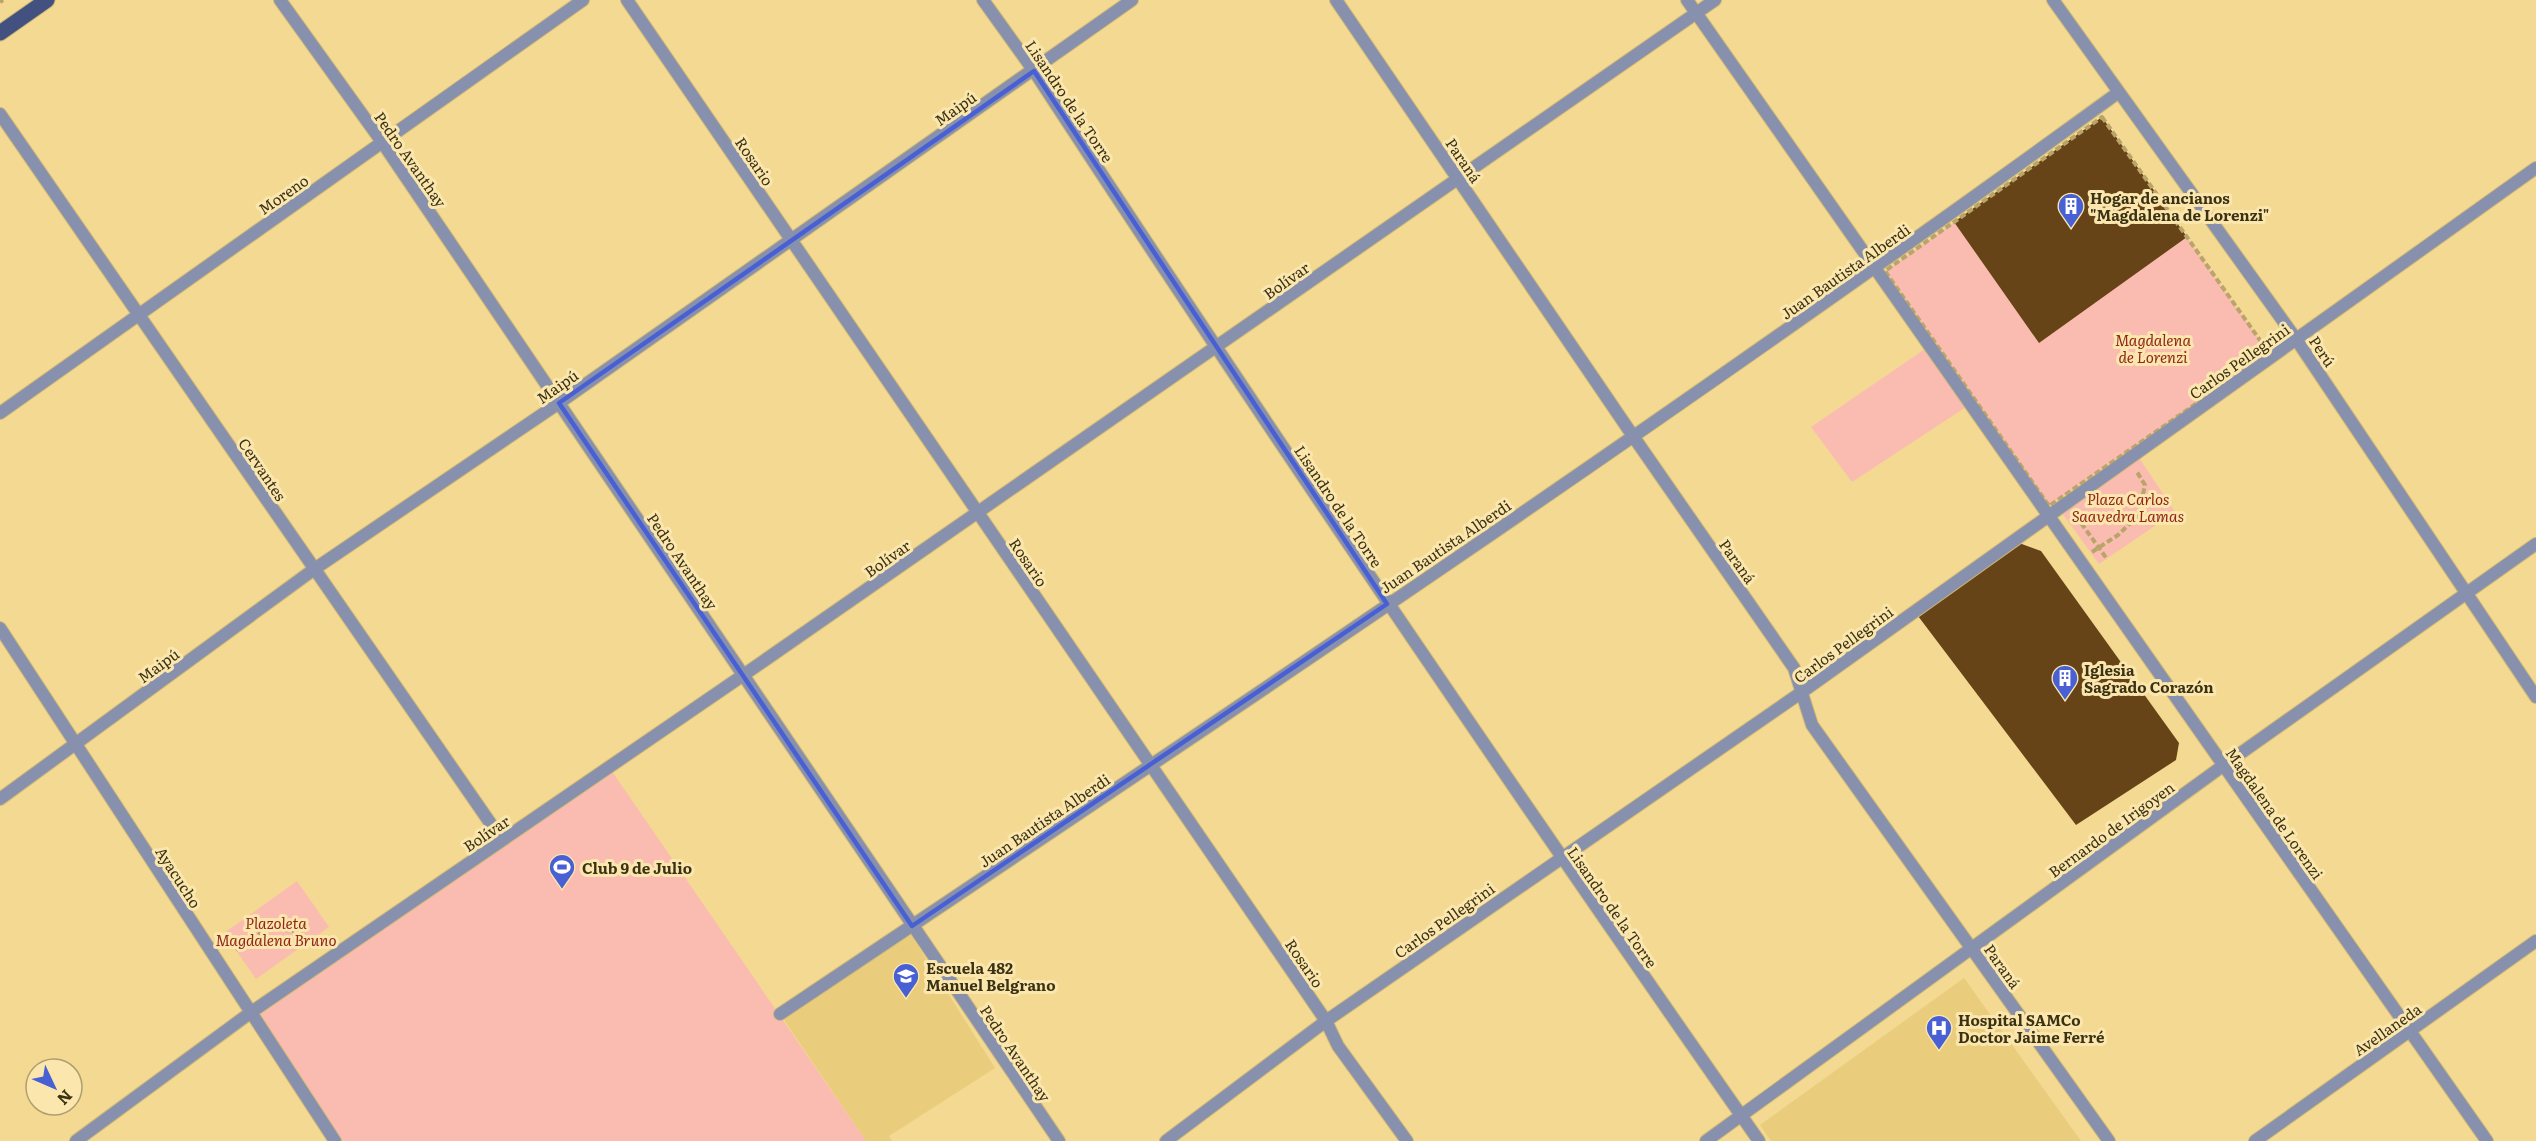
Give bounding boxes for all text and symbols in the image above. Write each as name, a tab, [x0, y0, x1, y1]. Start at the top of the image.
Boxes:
street label: Lisandro de la Torre	[1020, 35, 1120, 167]
street label: Maipú	[929, 85, 981, 131]
street label: Pedro Avanthay	[369, 106, 453, 212]
street label: Rosario	[730, 132, 780, 190]
street label: Paraná	[1440, 133, 1488, 188]
street label: Moreno	[253, 168, 313, 220]
place label: Hogar de ancianos "Magdalena de Lorenzi"	[2090, 186, 2269, 226]
building icon: Hogar de ancianos "Magdalena de Lorenzi"	[2056, 191, 2086, 229]
street label: Juan Bautista Alberdi	[1776, 218, 1914, 324]
street label: Bolívar	[1258, 256, 1314, 304]
street label: Carlos Pellegrini	[2184, 318, 2294, 404]
park label: Magdalena de Lorenzi	[2115, 328, 2191, 368]
street label: Perú	[2304, 331, 2342, 372]
street label: Maipú	[531, 363, 583, 409]
street label: Cervantes	[233, 433, 293, 505]
street label: Lisandro de la Torre	[1289, 440, 1389, 572]
park label: Plaza Carlos Saavedra Lamas	[2072, 487, 2184, 527]
street label: Juan Bautista Alberdi	[1375, 494, 1515, 598]
street label: Pedro Avanthay	[642, 508, 724, 614]
street label: Rosario	[1004, 533, 1054, 591]
street label: Bolívar	[859, 534, 915, 582]
street label: Paraná	[1714, 534, 1762, 589]
street label: Carlos Pellegrini	[1789, 600, 1897, 688]
street label: Maipú	[132, 642, 184, 688]
place label: Iglesia Sagrado Corazón	[2084, 658, 2214, 698]
building icon: Iglesia Sagrado Corazón	[2050, 663, 2080, 701]
street label: Magdalena de Lorenzi	[2221, 742, 2329, 884]
street label: Juan Bautista Alberdi	[974, 768, 1114, 872]
street label: Bernardo de Irigoyen	[2043, 775, 2179, 883]
street label: Bolívar	[458, 809, 514, 857]
street label: Ayacucho	[151, 842, 208, 912]
street label: Lisandro de la Torre	[1562, 842, 1664, 972]
sports icon: Club 9 de Julio	[547, 852, 577, 890]
place label: Club 9 de Julio	[582, 856, 692, 879]
street label: Carlos Pellegrini	[1389, 877, 1499, 963]
park label: Plazoleta Magdalena Bruno	[216, 911, 336, 951]
street label: Rosario	[1280, 934, 1330, 992]
street label: Paraná	[1979, 939, 2027, 994]
place label: Escuela 482 Manuel Belgrano	[926, 956, 1056, 996]
school or university icon: Escuela 482 Manuel Belgrano	[891, 961, 921, 999]
street label: Avellaneda	[2348, 997, 2427, 1061]
street label: Pedro Avanthay	[975, 1000, 1057, 1106]
place label: Hospital SAMCo Doctor Jaime Ferré	[1958, 1008, 2105, 1048]
hospital icon: Hospital SAMCo Doctor Jaime Ferré	[1924, 1013, 1954, 1051]
north arrow	[24, 1057, 84, 1117]
text: N	[52, 1085, 79, 1111]

